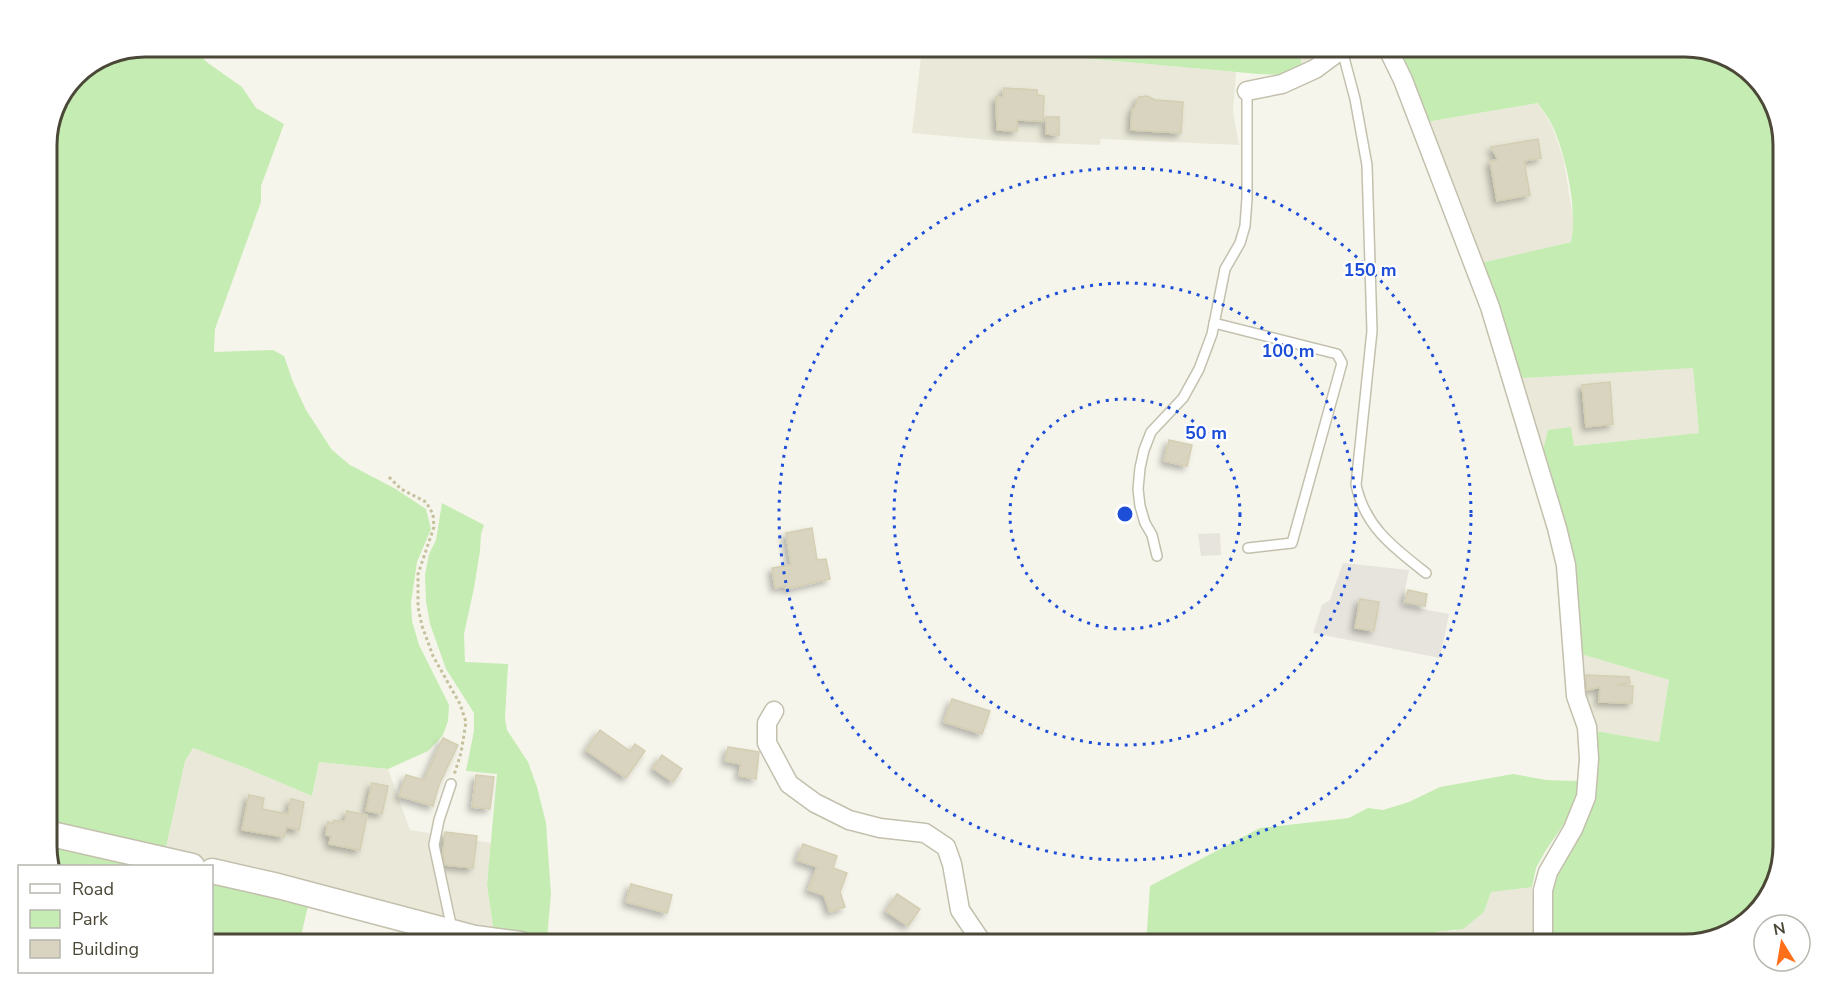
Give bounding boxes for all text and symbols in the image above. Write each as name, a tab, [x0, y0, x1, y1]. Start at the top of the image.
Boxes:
text: 150 m	[1343, 258, 1397, 282]
text: 100 m	[1261, 339, 1315, 363]
text: 50 m	[1185, 421, 1227, 445]
centre of rings	[1115, 504, 1135, 524]
legend	[18, 865, 213, 973]
text: Road	[72, 877, 114, 901]
text: Park	[72, 907, 109, 931]
north arrow	[1752, 913, 1812, 973]
text: N	[1771, 917, 1787, 941]
text: Building	[72, 937, 139, 961]

